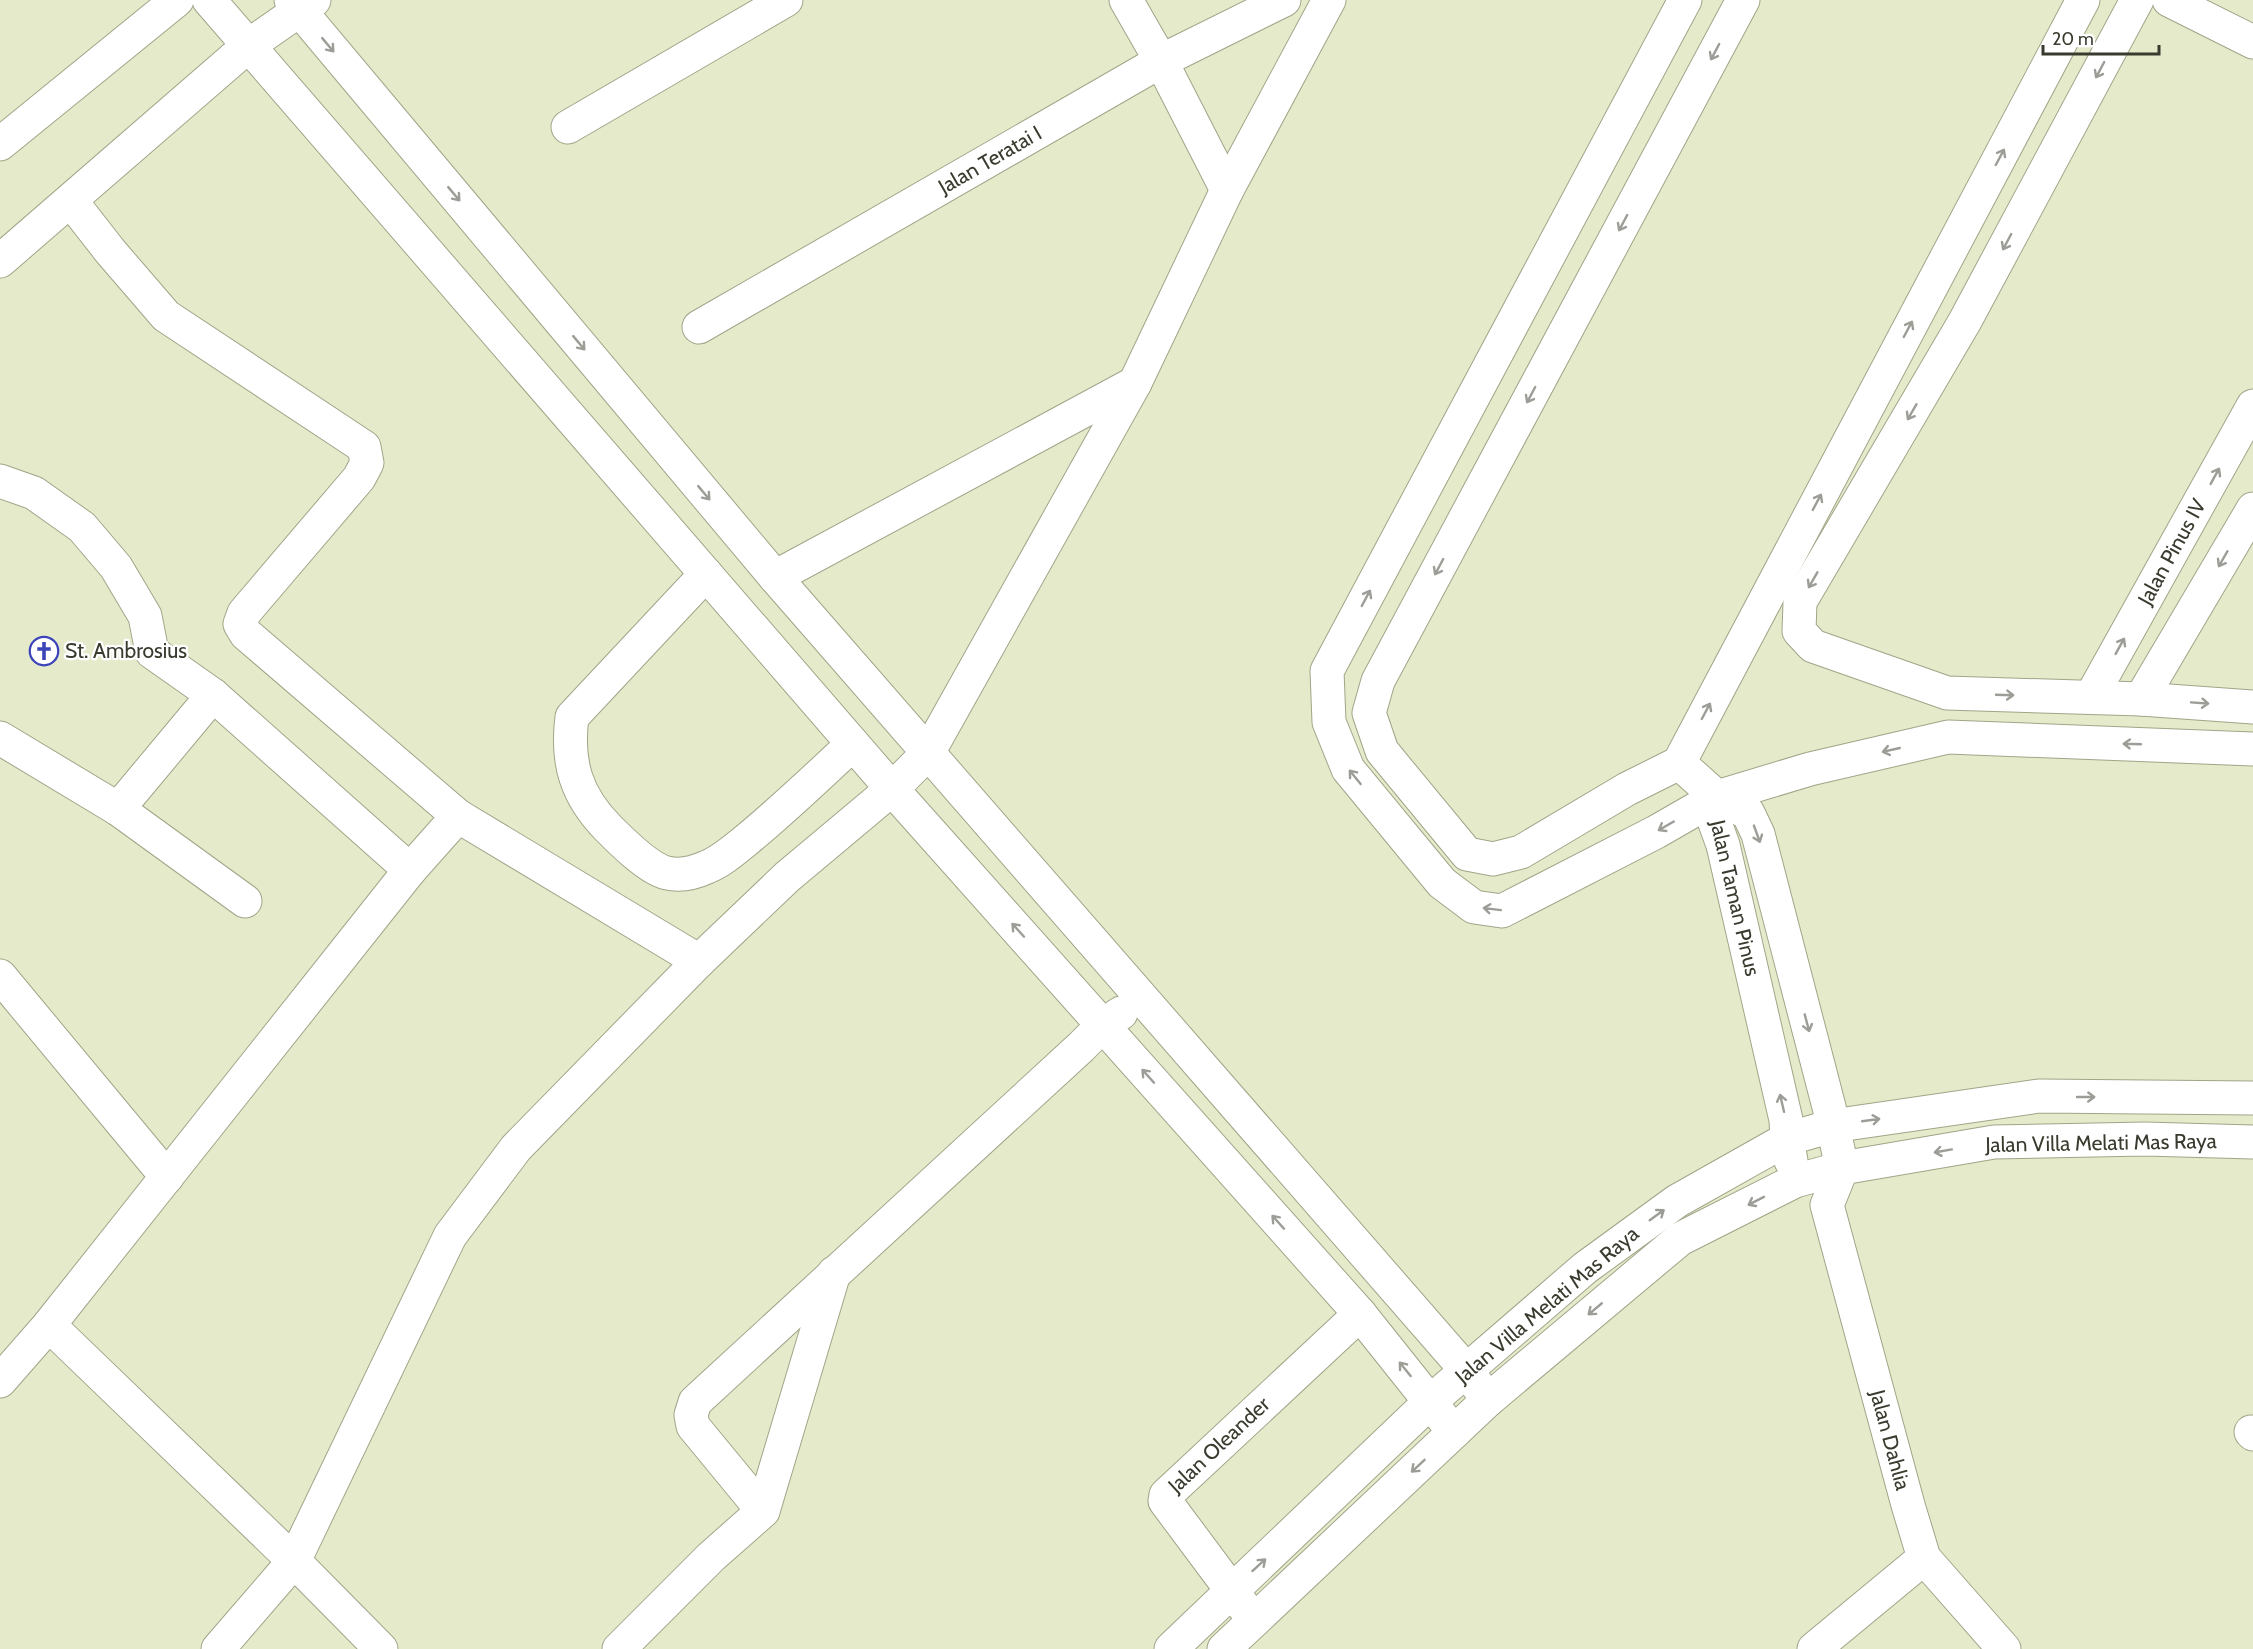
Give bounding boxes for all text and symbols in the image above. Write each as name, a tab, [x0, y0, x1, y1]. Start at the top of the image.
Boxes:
scale bar	[2043, 18, 2158, 56]
text: 20 m	[2052, 28, 2094, 50]
one-way arrow	[321, 37, 335, 52]
one-way arrow	[1709, 42, 1720, 60]
one-way arrow	[2094, 61, 2106, 78]
street label: Jalan Teratai I	[933, 120, 1046, 200]
one-way arrow	[1994, 148, 2006, 166]
one-way arrow	[447, 186, 460, 202]
one-way arrow	[1617, 214, 1628, 232]
one-way arrow	[2001, 233, 2013, 250]
one-way arrow	[1902, 321, 1914, 338]
one-way arrow	[572, 335, 585, 351]
one-way arrow	[1525, 386, 1537, 403]
one-way arrow	[1905, 403, 1917, 420]
one-way arrow	[2209, 467, 2221, 484]
one-way arrow	[698, 485, 711, 501]
one-way arrow	[1812, 493, 1823, 511]
street label: Jalan Pinus IV	[2132, 494, 2211, 610]
one-way arrow	[2217, 550, 2229, 567]
one-way arrow	[1433, 558, 1445, 575]
one-way arrow	[1807, 571, 1819, 588]
one-way arrow	[1361, 590, 1372, 608]
church icon: St. Ambrosius	[28, 635, 60, 667]
place label: St. Ambrosius	[65, 638, 187, 663]
one-way arrow	[2114, 638, 2126, 655]
one-way arrow	[1995, 689, 2015, 700]
one-way arrow	[2189, 698, 2209, 709]
one-way arrow	[1700, 703, 1712, 720]
one-way arrow	[2122, 739, 2142, 750]
one-way arrow	[1882, 745, 1901, 757]
one-way arrow	[1348, 770, 1361, 786]
street label: Jalan Taman Pinus	[1705, 816, 1766, 979]
one-way arrow	[1658, 821, 1675, 833]
one-way arrow	[1752, 824, 1763, 843]
one-way arrow	[1482, 904, 1502, 915]
one-way arrow	[1011, 923, 1025, 938]
one-way arrow	[1802, 1013, 1813, 1032]
one-way arrow	[1141, 1069, 1155, 1084]
one-way arrow	[2075, 1091, 2095, 1103]
one-way arrow	[1776, 1094, 1788, 1113]
one-way arrow	[1861, 1115, 1881, 1126]
street label: Jalan Villa Melati Mas Raya	[1984, 1128, 2217, 1157]
one-way arrow	[1934, 1146, 1954, 1157]
one-way arrow	[1748, 1196, 1766, 1207]
one-way arrow	[1649, 1209, 1665, 1221]
one-way arrow	[1271, 1214, 1285, 1229]
street label: Jalan Villa Melati Mas Raya	[1449, 1221, 1643, 1389]
one-way arrow	[1588, 1302, 1603, 1316]
one-way arrow	[1398, 1362, 1411, 1378]
street label: Jalan Dahlia	[1865, 1386, 1916, 1493]
street label: Jalan Oleander	[1162, 1391, 1275, 1499]
one-way arrow	[1411, 1459, 1426, 1473]
one-way arrow	[1251, 1558, 1266, 1572]

